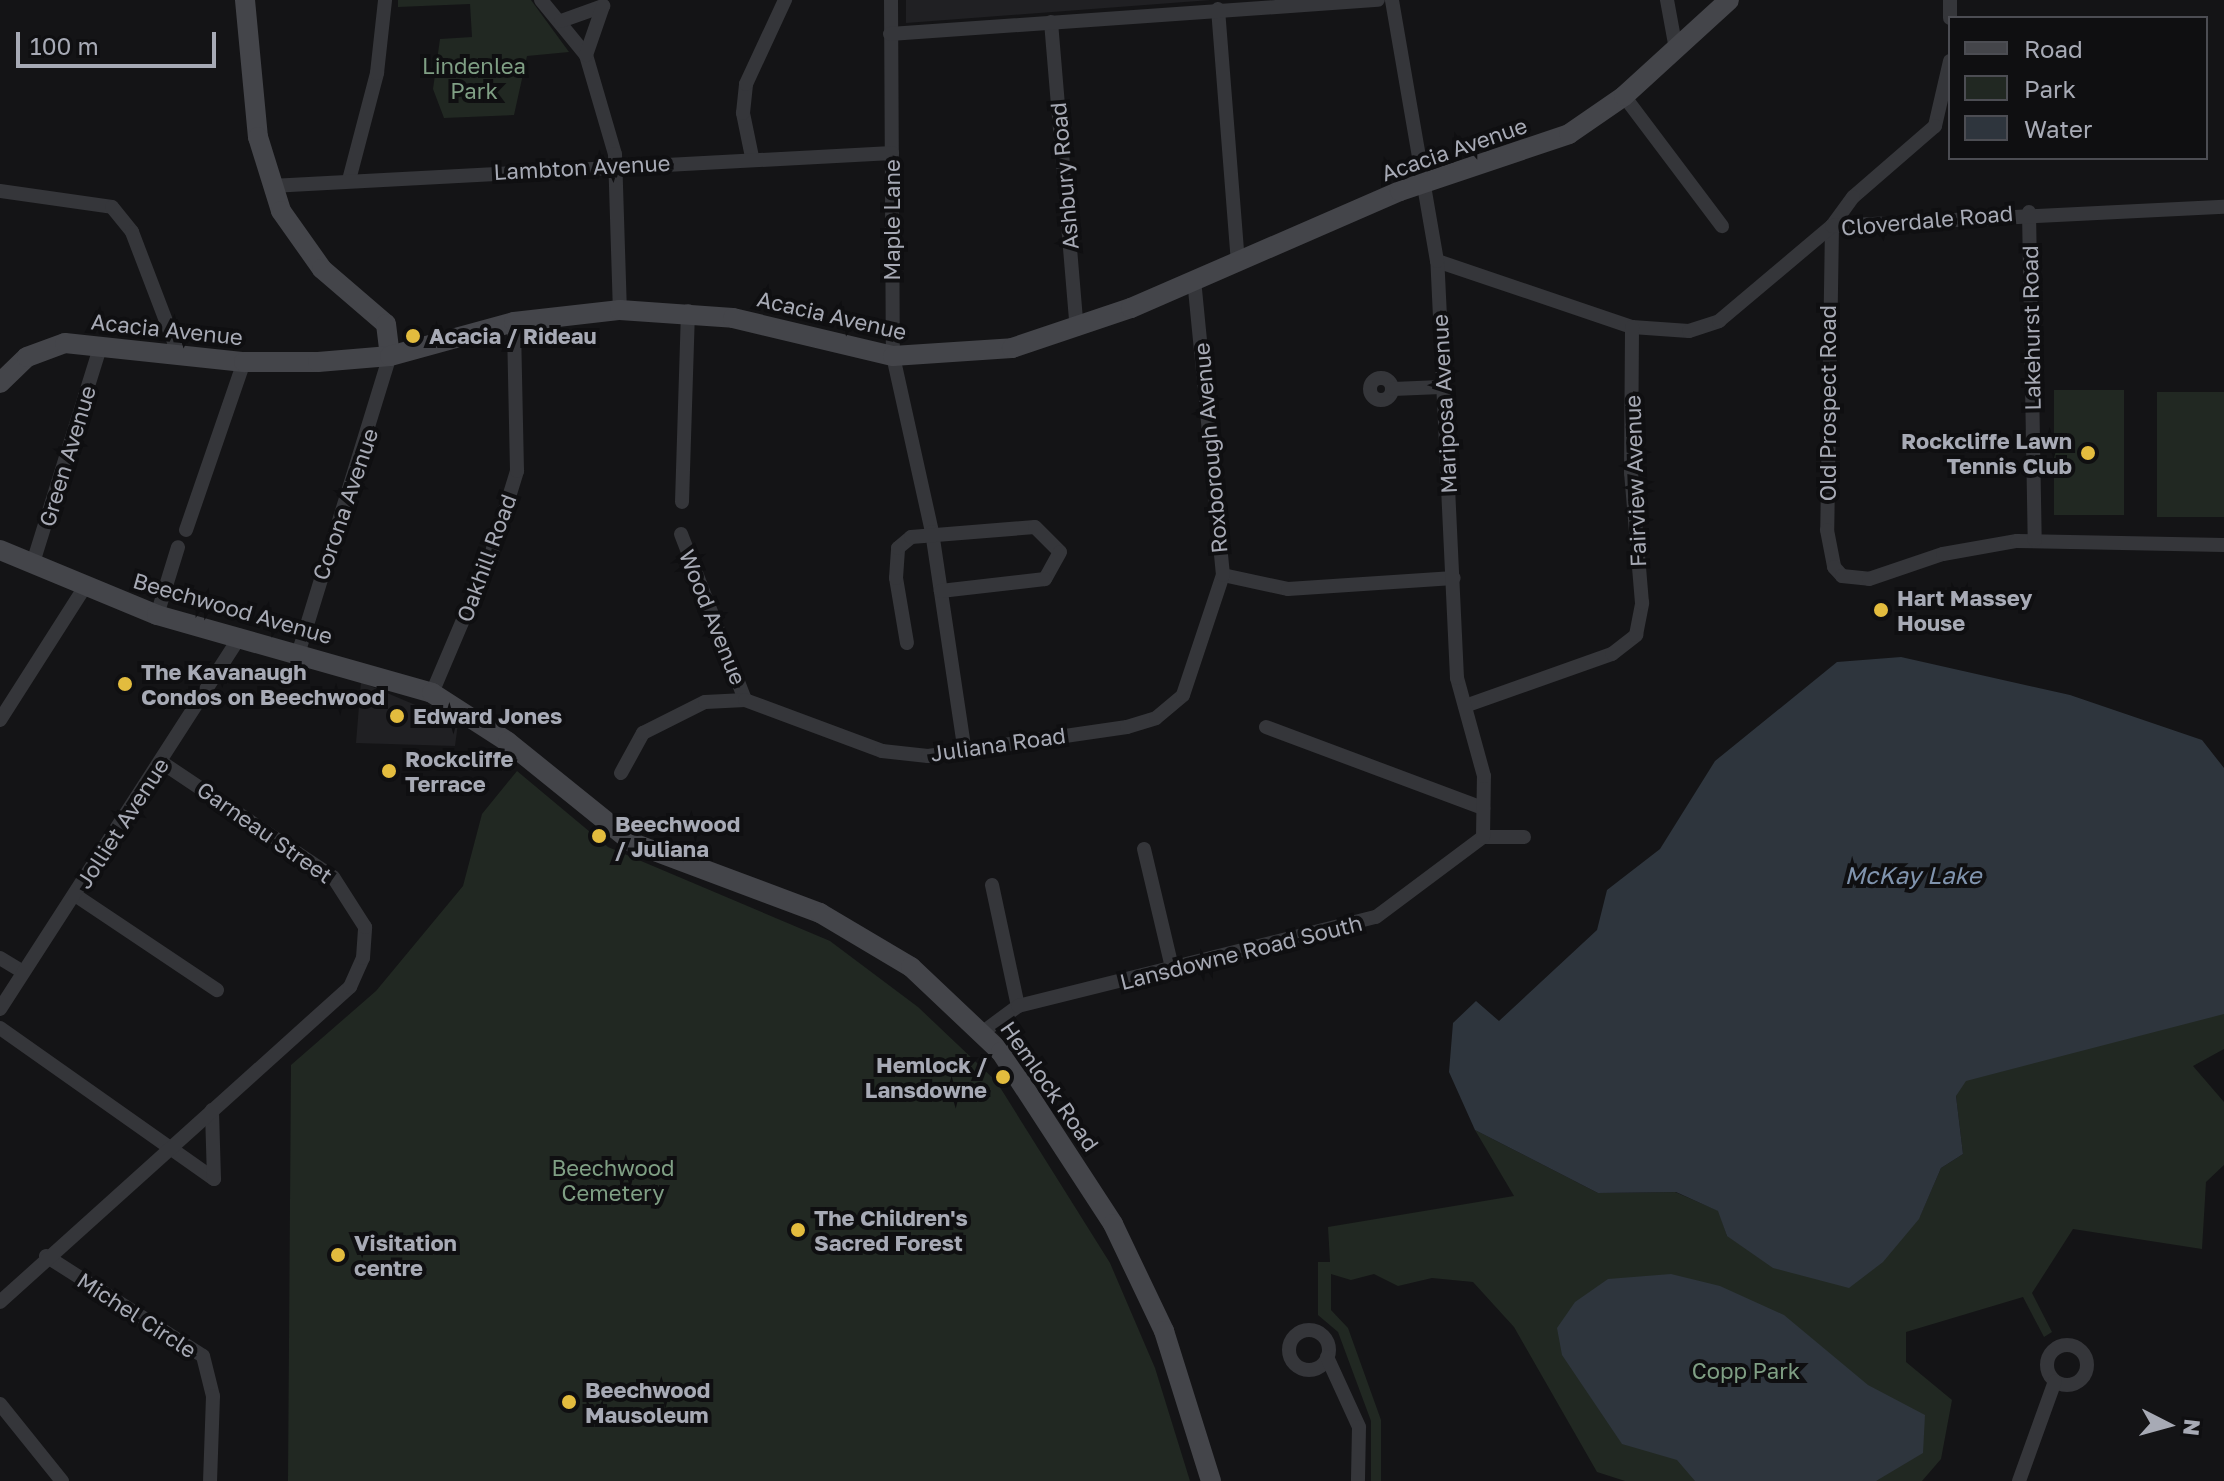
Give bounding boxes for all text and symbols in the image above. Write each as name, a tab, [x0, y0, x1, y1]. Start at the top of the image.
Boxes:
scale bar	[20, 16, 220, 66]
legend	[1948, 16, 2208, 160]
text: 100 m	[30, 31, 99, 60]
text: Road	[2024, 34, 2083, 63]
park label: Lindenlea Park	[422, 52, 526, 104]
text: Park	[2024, 74, 2076, 103]
street label: Ashbury Road	[1044, 101, 1084, 251]
street label: Acacia Avenue	[1378, 112, 1530, 186]
text: Water	[2024, 114, 2092, 143]
street label: Lambton Avenue	[493, 149, 671, 185]
street label: Maple Lane	[879, 159, 905, 281]
street label: Cloverdale Road	[1840, 199, 2014, 241]
street label: Lakehurst Road	[2016, 245, 2046, 411]
street label: Acacia Avenue	[755, 285, 909, 345]
street label: Old Prospect Road	[1815, 305, 1841, 501]
street label: Acacia Avenue	[90, 308, 244, 350]
street label: Mariposa Avenue	[1426, 314, 1462, 494]
place label: Acacia / Rideau	[429, 323, 596, 349]
marker: Acacia / Rideau	[404, 327, 422, 345]
street label: Roxborough Avenue	[1188, 342, 1232, 554]
street label: Green Avenue	[33, 382, 101, 530]
street label: Fairview Avenue	[1619, 395, 1651, 567]
street label: Corona Avenue	[307, 425, 383, 583]
place label: Rockcliffe Lawn Tennis Club	[1901, 427, 2072, 478]
marker: Rockcliffe Lawn Tennis Club	[2079, 444, 2097, 462]
street label: Oakhill Road	[451, 491, 521, 625]
street label: Wood Avenue	[674, 546, 752, 688]
street label: Beechwood Avenue	[130, 567, 336, 649]
place label: Hart Massey House	[1897, 584, 2033, 636]
marker: Hart Massey House	[1872, 601, 1890, 619]
place label: The Kavanaugh Condos on Beechwood	[141, 658, 385, 710]
marker: The Kavanaugh Condos on Beechwood	[116, 675, 134, 693]
place label: Edward Jones	[413, 703, 562, 729]
marker: Edward Jones	[388, 707, 406, 725]
street label: Juliana Road	[929, 721, 1067, 767]
place label: Rockcliffe Terrace	[405, 745, 514, 796]
street label: Jolliet Avenue	[70, 753, 174, 893]
marker: Rockcliffe Terrace	[380, 762, 398, 780]
street label: Garneau Street	[192, 776, 338, 888]
place label: Beechwood / Juliana	[615, 810, 740, 862]
marker: Beechwood / Juliana	[590, 827, 608, 845]
water label: McKay Lake	[1844, 861, 1982, 889]
street label: Lansdowne Road South	[1117, 909, 1365, 995]
street label: Hemlock Road	[995, 1016, 1105, 1156]
place label: Hemlock / Lansdowne	[865, 1051, 987, 1102]
marker: Hemlock / Lansdowne	[994, 1068, 1012, 1086]
park label: Beechwood Cemetery	[551, 1154, 675, 1206]
place label: The Children's Sacred Forest	[814, 1204, 968, 1256]
marker: The Children's Sacred Forest	[789, 1221, 807, 1239]
place label: Visitation centre	[354, 1229, 457, 1280]
marker: Visitation centre	[329, 1246, 347, 1264]
street label: Michel Circle	[73, 1267, 201, 1363]
park label: Copp Park	[1692, 1358, 1800, 1384]
place label: Beechwood Mausoleum	[585, 1376, 710, 1428]
north arrow	[2128, 1385, 2208, 1465]
marker: Beechwood Mausoleum	[560, 1393, 578, 1411]
text: N	[2178, 1418, 2207, 1437]

